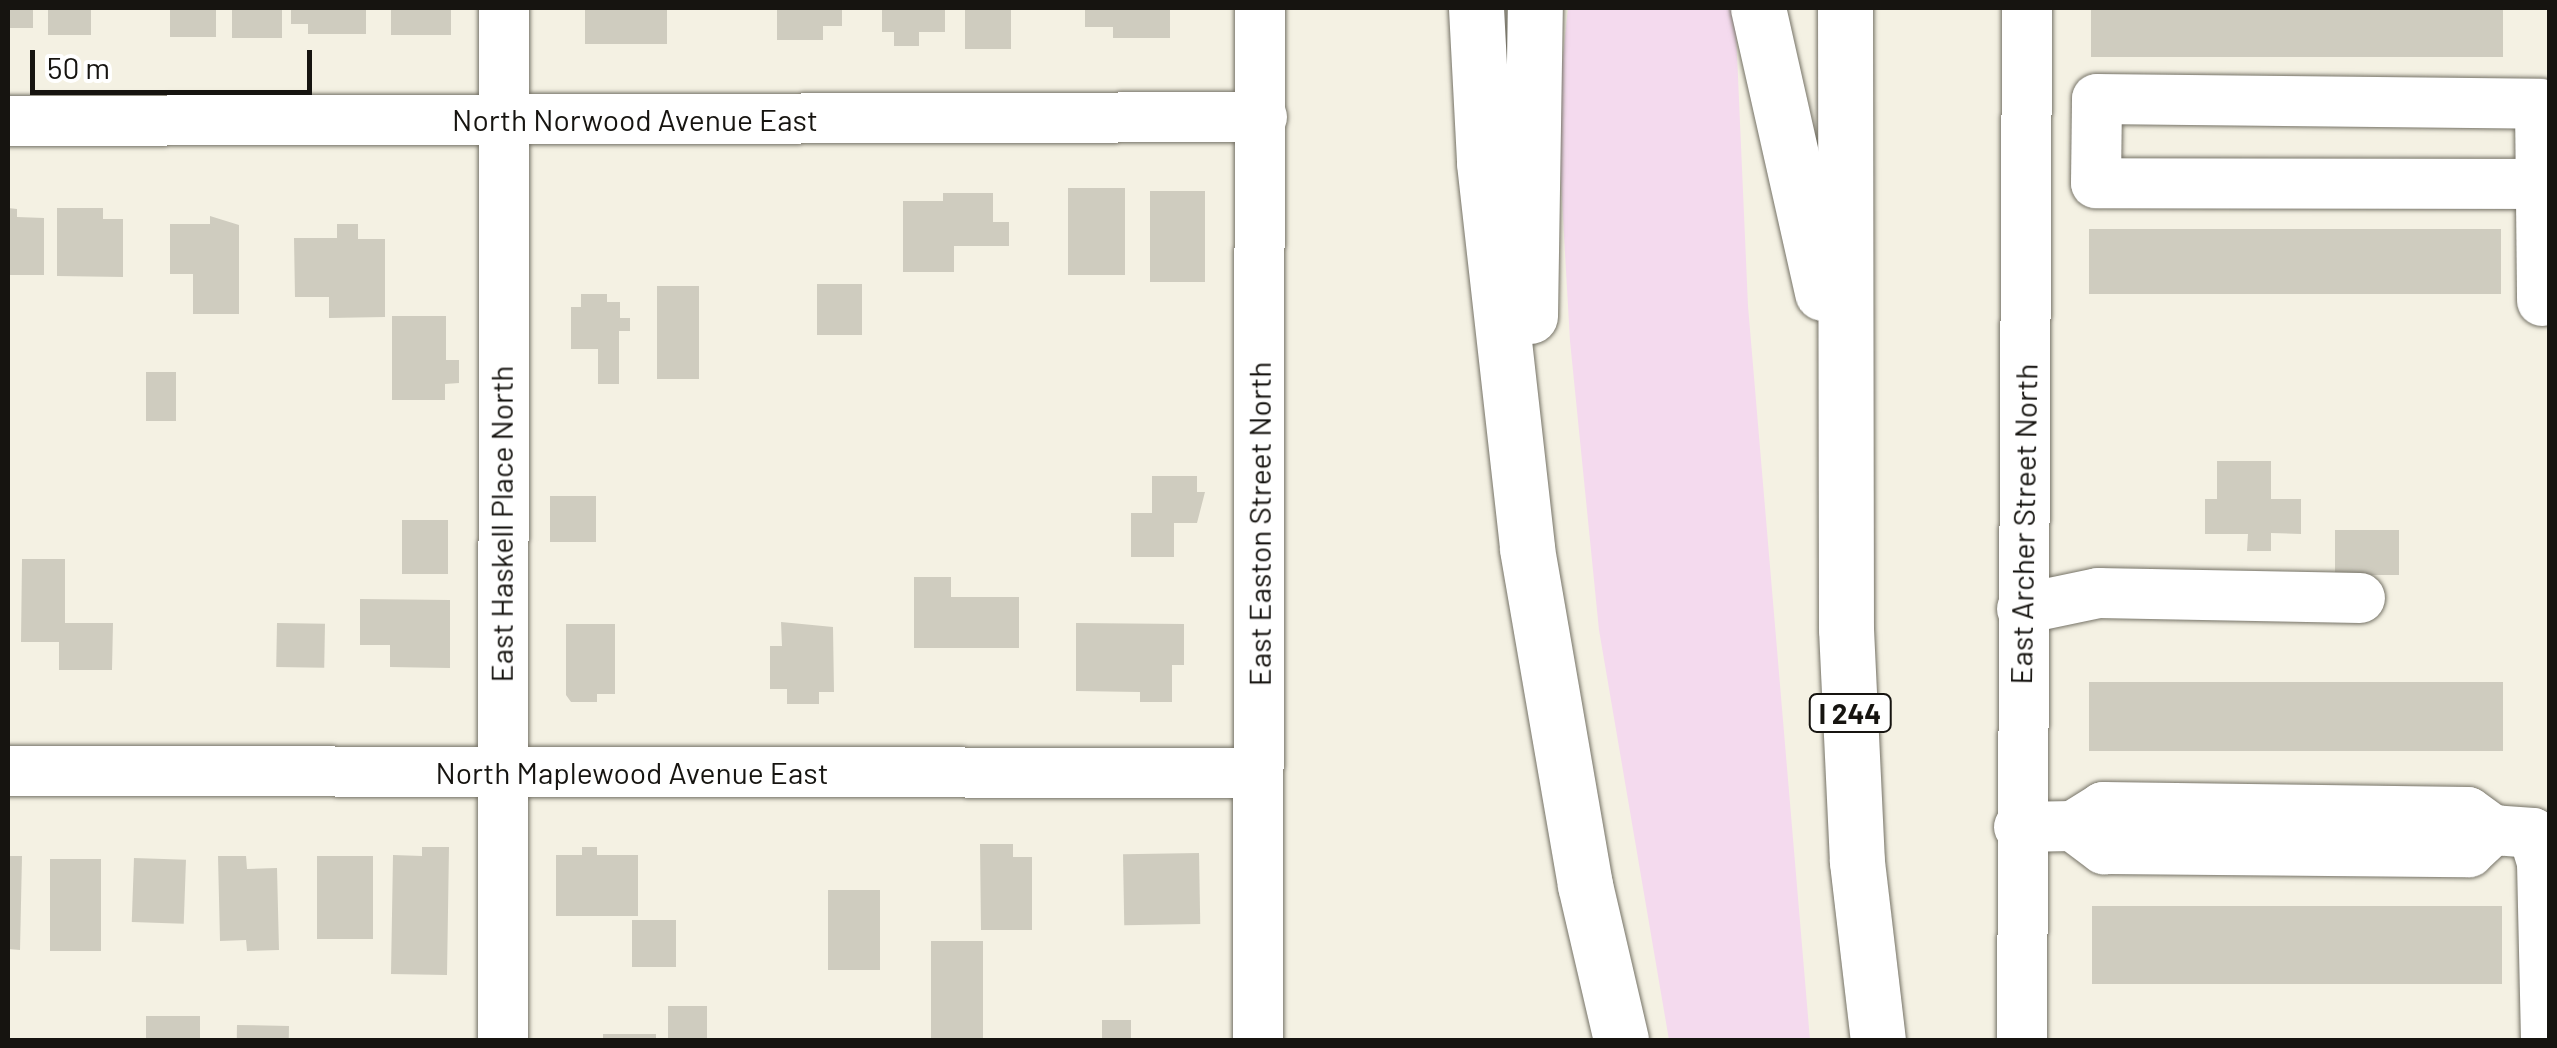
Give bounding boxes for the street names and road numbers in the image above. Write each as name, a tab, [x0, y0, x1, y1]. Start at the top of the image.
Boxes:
street label: North Norwood Avenue East	[452, 101, 818, 137]
street label: East Easton Street North	[1241, 362, 1277, 686]
street label: East Archer Street North	[2002, 363, 2044, 685]
street label: East Haskell Place North	[483, 366, 519, 682]
road number: I 244	[1808, 690, 1892, 736]
street label: North Maplewood Avenue East	[435, 754, 829, 790]

